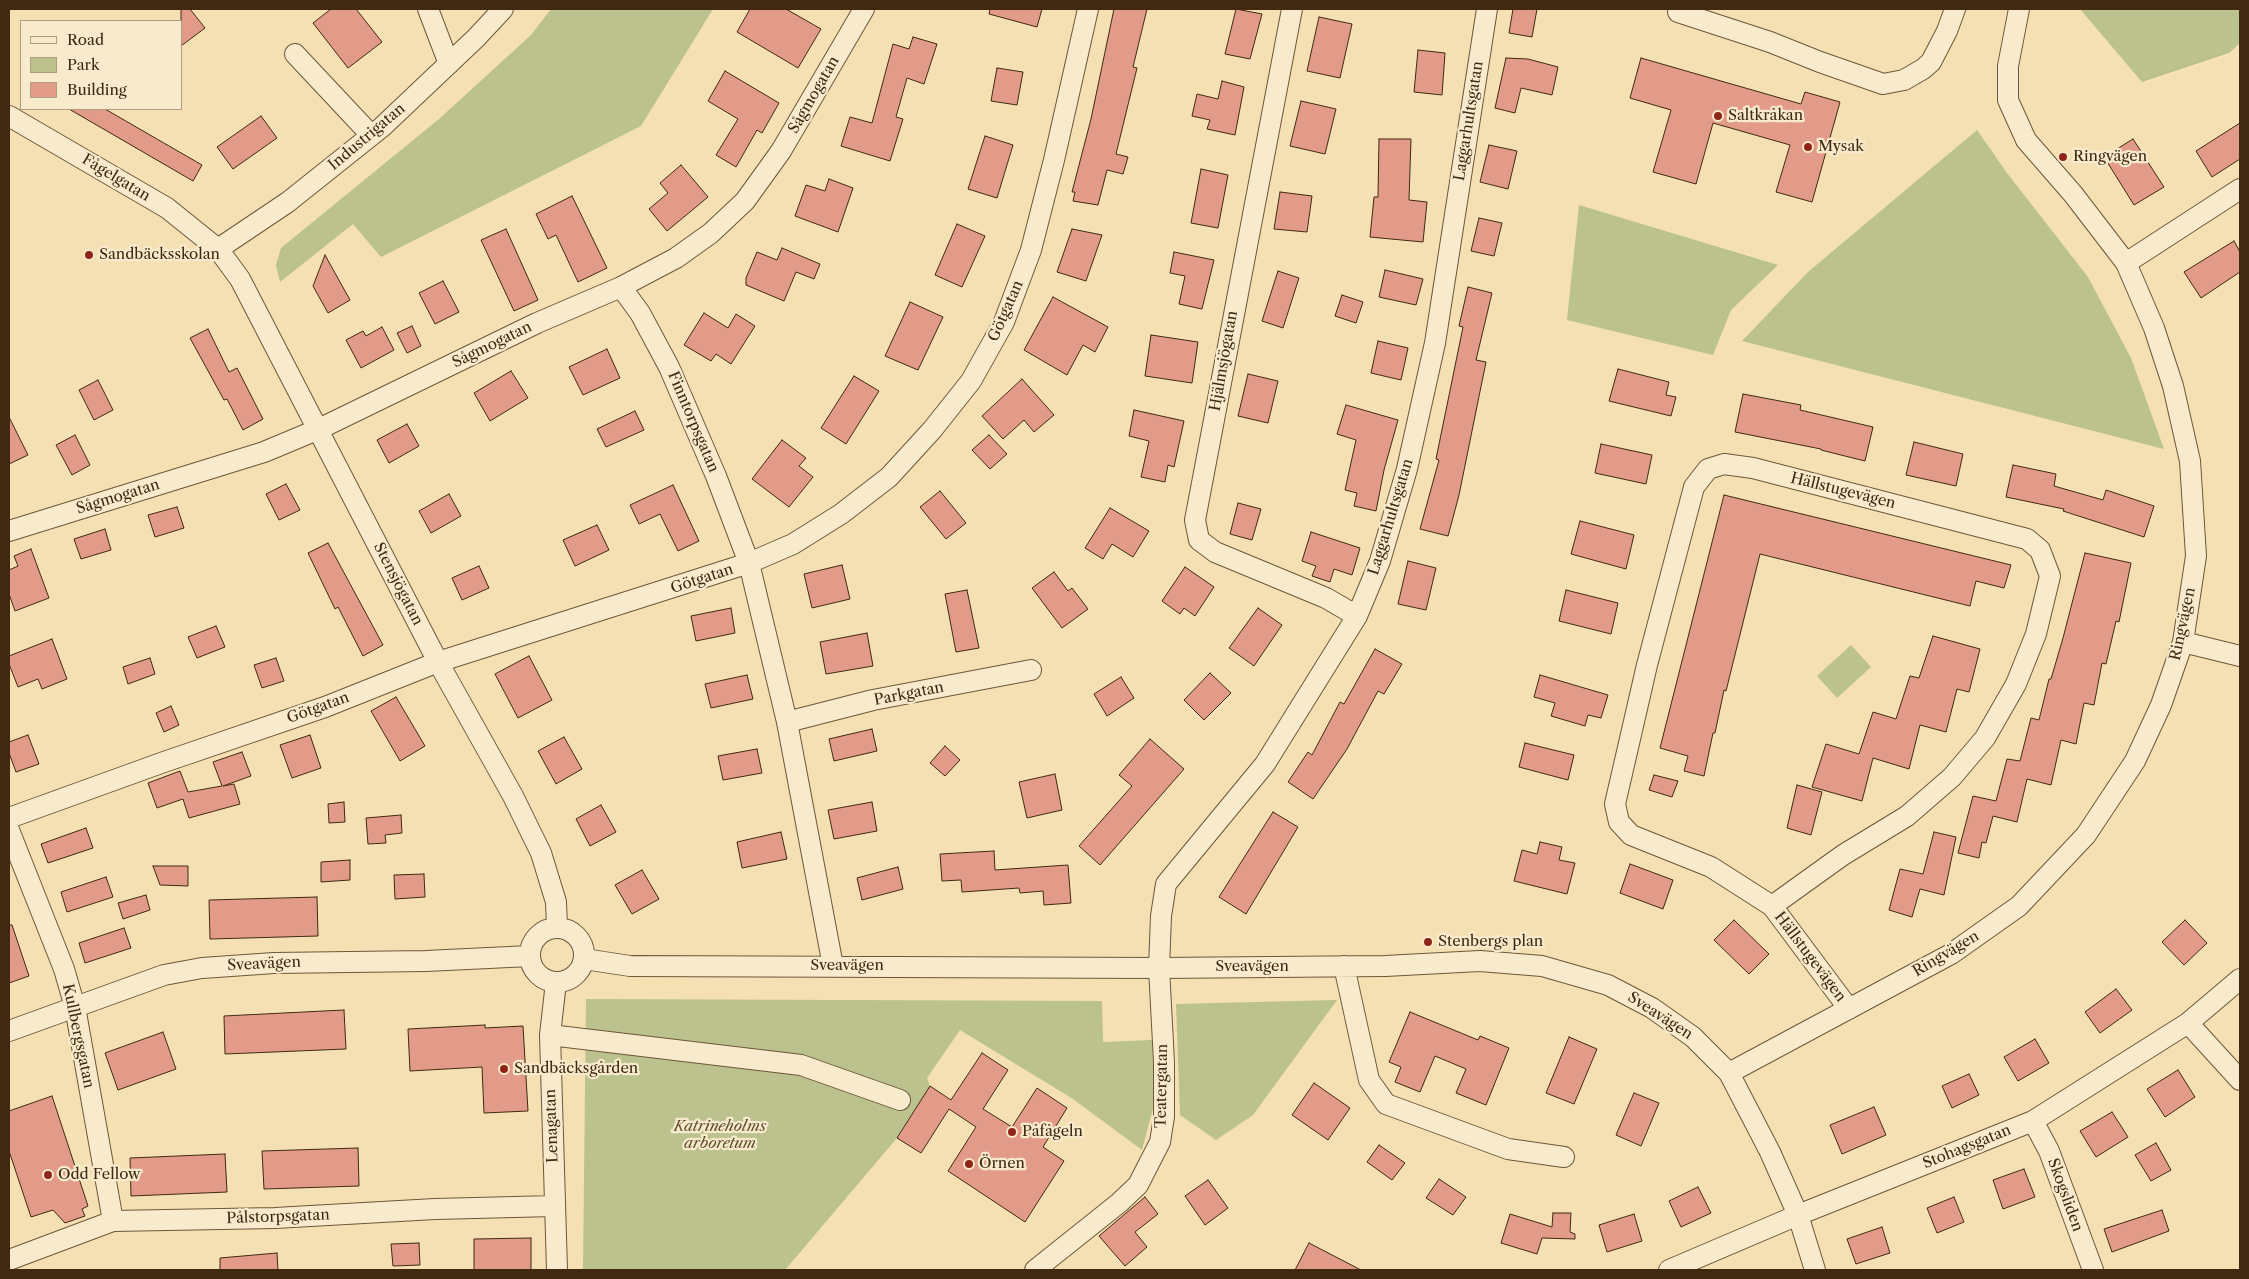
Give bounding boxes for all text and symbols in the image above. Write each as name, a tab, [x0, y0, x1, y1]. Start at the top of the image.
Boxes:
legend	[20, 20, 182, 110]
text: Road	[67, 30, 104, 49]
street label: Sågmogatan	[785, 53, 843, 137]
text: Park	[67, 55, 100, 74]
street label: Laggarhultsgatan	[1451, 60, 1487, 182]
text: Building	[67, 80, 127, 99]
street label: Industrigatan	[325, 100, 409, 174]
place label: Saltkråkan	[1728, 107, 1803, 125]
marker: Saltkråkan	[1712, 110, 1724, 122]
place label: Mysak	[1818, 138, 1864, 156]
marker: Mysak	[1802, 141, 1814, 153]
place label: Ringvägen	[2073, 148, 2147, 166]
street label: Fågelgatan	[79, 151, 153, 205]
marker: Ringvägen	[2057, 151, 2069, 163]
place label: Sandbäcksskolan	[99, 246, 220, 264]
marker: Sandbäcksskolan	[83, 249, 95, 261]
street label: Götgatan	[985, 278, 1027, 344]
street label: Hjälmsjögatan	[1206, 309, 1242, 413]
street label: Sågmogatan	[449, 318, 535, 372]
street label: Finntorpsgatan	[664, 369, 722, 475]
street label: Laggarhultsgatan	[1365, 457, 1417, 577]
street label: Hällstugevägen	[1789, 469, 1897, 513]
street label: Sågmogatan	[74, 476, 162, 518]
street label: Stensjögatan	[369, 540, 427, 628]
street label: Götgatan	[668, 560, 736, 598]
street label: Ringvägen	[2166, 586, 2200, 662]
street label: Parkgatan	[873, 678, 945, 710]
street label: Götgatan	[284, 688, 352, 728]
street label: Hällstugevägen	[1770, 909, 1850, 1005]
street label: Ringvägen	[1910, 927, 1982, 981]
place label: Stenbergs plan	[1438, 933, 1543, 951]
marker: Stenbergs plan	[1422, 936, 1434, 948]
street label: Sveavägen	[227, 953, 301, 975]
street label: Sveavägen	[810, 957, 884, 975]
street label: Sveavägen	[1215, 958, 1289, 976]
street label: Kullbergsgatan	[58, 982, 98, 1090]
street label: Sveavägen	[1624, 988, 1696, 1044]
street label: Teatergatan	[1152, 1044, 1172, 1128]
place label: Sandbäcksgården	[514, 1060, 638, 1078]
marker: Sandbäcksgården	[498, 1063, 510, 1075]
street label: Lenagatan	[542, 1089, 562, 1163]
park label: Katrineholms arboretum	[674, 1118, 766, 1153]
street label: Stohagsgatan	[1920, 1121, 2014, 1173]
place label: Påfågeln	[1022, 1123, 1083, 1141]
marker: Påfågeln	[1006, 1126, 1018, 1138]
place label: Örnen	[979, 1155, 1025, 1173]
street label: Skogsliden	[2043, 1156, 2087, 1234]
marker: Örnen	[963, 1158, 975, 1170]
place label: Odd Fellow	[58, 1166, 140, 1184]
marker: Odd Fellow	[42, 1169, 54, 1181]
street label: Pålstorpsgatan	[226, 1206, 330, 1228]

